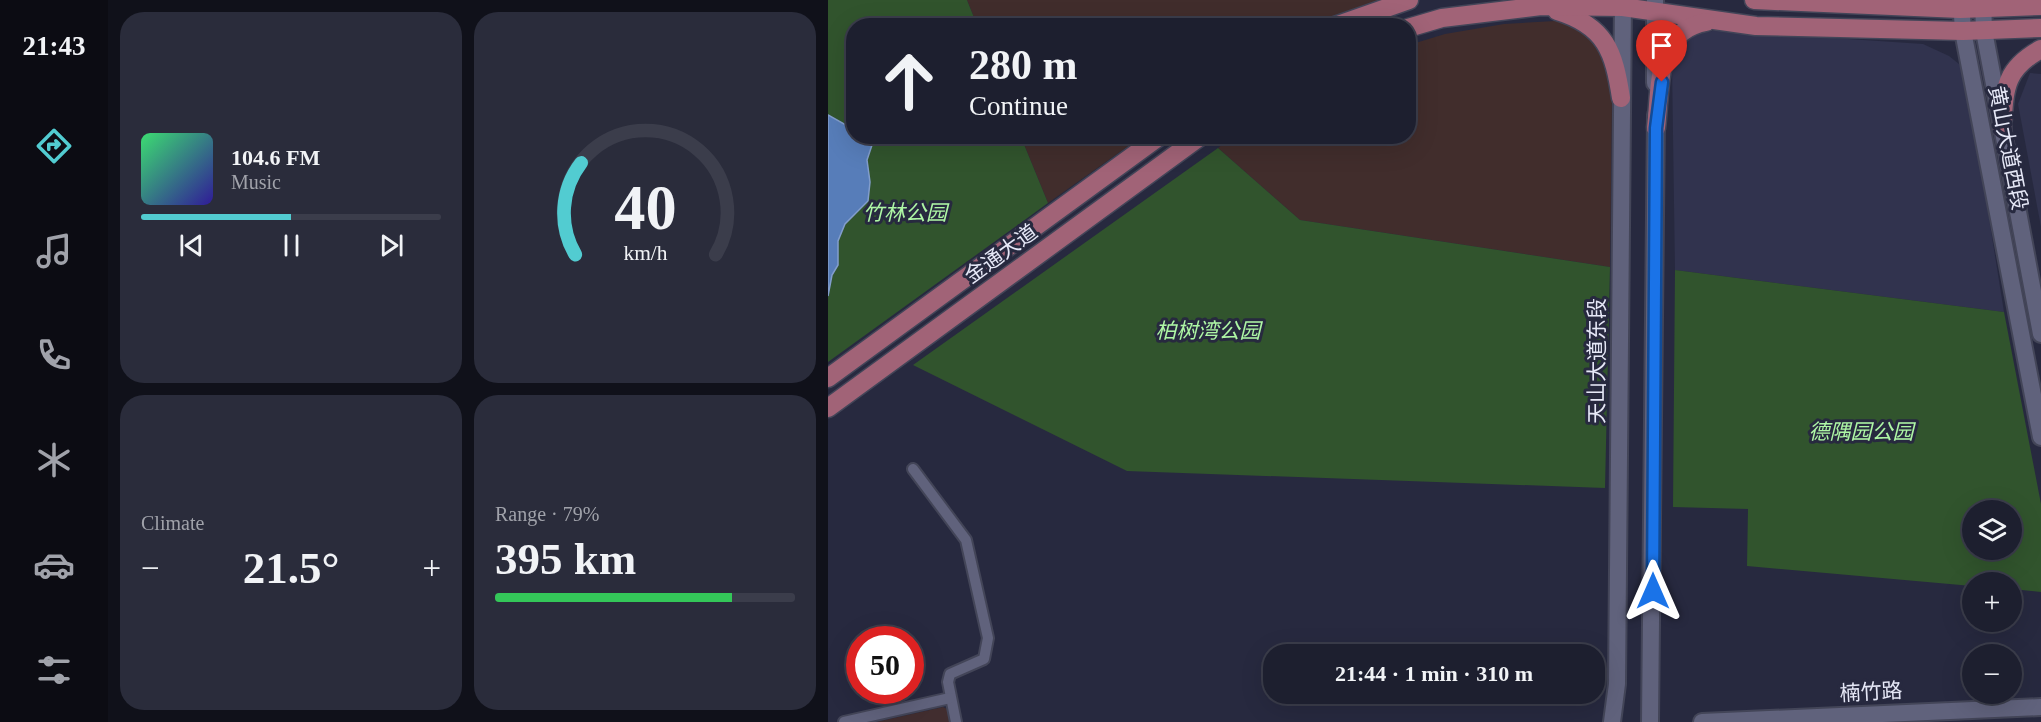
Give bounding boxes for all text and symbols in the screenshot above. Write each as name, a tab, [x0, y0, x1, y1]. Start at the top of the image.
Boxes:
pin	[1636, 20, 1687, 82]
icon: arrive	[1645, 29, 1678, 62]
text: 21:43	[23, 31, 86, 61]
icon: ahead	[870, 42, 948, 120]
text: 280 m	[969, 42, 1078, 88]
street label: 黄山大道西段	[1984, 84, 2032, 212]
text: Continue	[969, 91, 1068, 121]
icon: directions	[33, 125, 75, 167]
text: 104.6 FM	[231, 145, 320, 170]
text: Music	[231, 171, 281, 193]
text: 40	[614, 173, 676, 242]
park label: 竹林公园	[863, 201, 950, 225]
street label: 金通大道	[960, 220, 1042, 288]
icon: previous	[175, 229, 208, 262]
icon: pause	[275, 229, 308, 262]
icon: next	[375, 229, 408, 262]
icon: music	[33, 230, 75, 272]
text: km/h	[623, 241, 667, 265]
street label: 天山大道东段	[1585, 298, 1609, 424]
park label: 柏树湾公园	[1156, 319, 1263, 343]
icon: phone	[33, 334, 75, 376]
park label: 德隅园公园	[1809, 420, 1916, 444]
icon: climate	[33, 439, 75, 481]
map controls	[1962, 500, 2022, 704]
button: layers	[1962, 500, 2022, 560]
text: Range · 79%	[495, 503, 599, 525]
text: Climate	[141, 512, 204, 534]
text: 395 km	[495, 534, 636, 584]
text: 21.5°	[243, 543, 339, 593]
icon: car	[33, 544, 75, 586]
text: −	[141, 550, 160, 586]
text: +	[422, 550, 441, 586]
position arrow	[1621, 559, 1685, 623]
button: +	[1962, 572, 2022, 632]
speed limit sign: 50	[846, 626, 924, 704]
button: −	[1962, 644, 2022, 704]
icon: filters	[33, 649, 75, 691]
text: 21:44 · 1 min · 310 m	[1335, 661, 1533, 686]
street label: 楠竹路	[1839, 678, 1903, 706]

